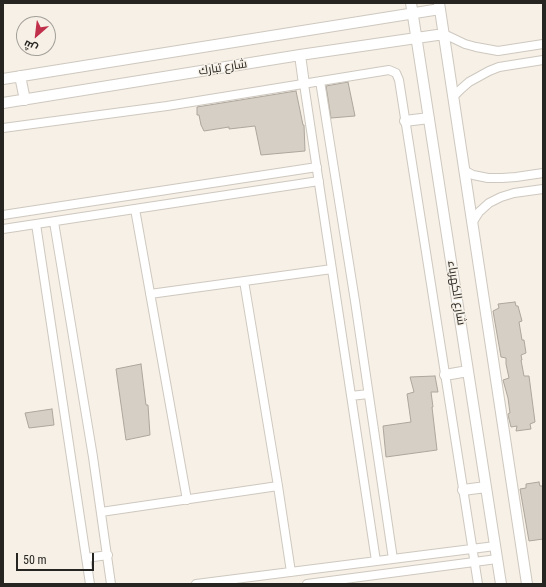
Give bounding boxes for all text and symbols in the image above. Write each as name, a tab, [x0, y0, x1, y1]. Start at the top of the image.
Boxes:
north arrow	[16, 16, 56, 56]
text: ش	[21, 37, 40, 55]
street label: شارع تبارك	[198, 57, 248, 79]
street label: شارع الكهرباء	[444, 260, 468, 326]
scale bar	[18, 545, 96, 571]
text: 50 m	[23, 553, 47, 567]

